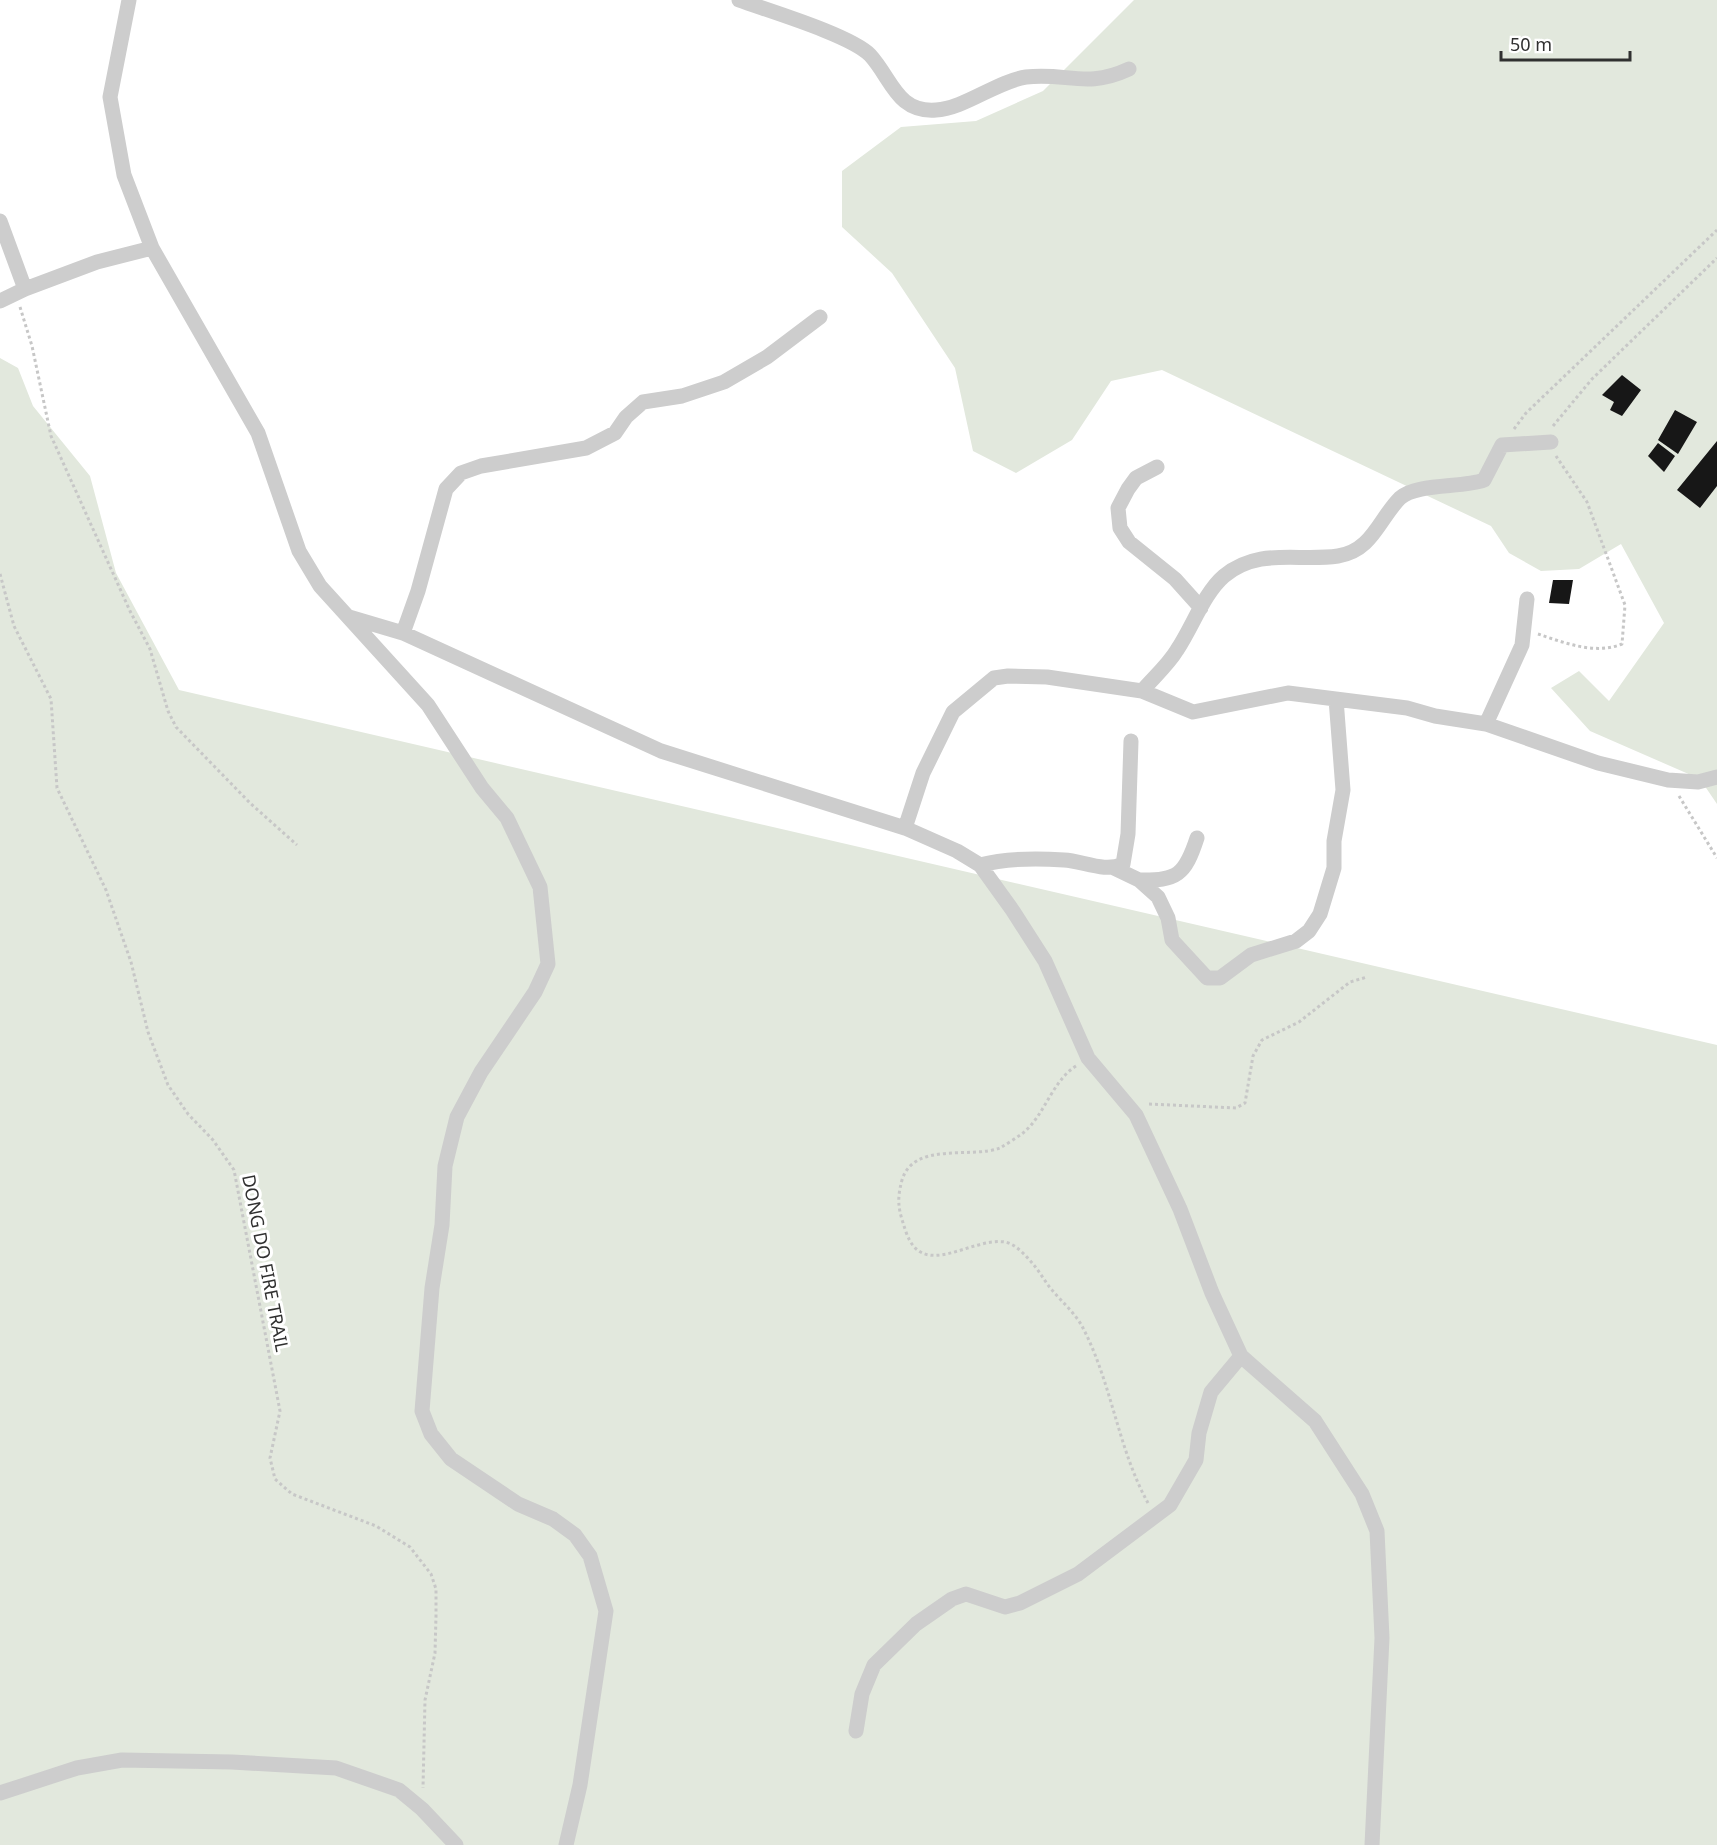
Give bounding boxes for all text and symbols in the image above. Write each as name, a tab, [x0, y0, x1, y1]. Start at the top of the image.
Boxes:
scale bar	[1501, 24, 1630, 62]
text: 50 m	[1510, 32, 1552, 56]
street label: DONG DO FIRE TRAIL	[237, 1172, 295, 1354]

